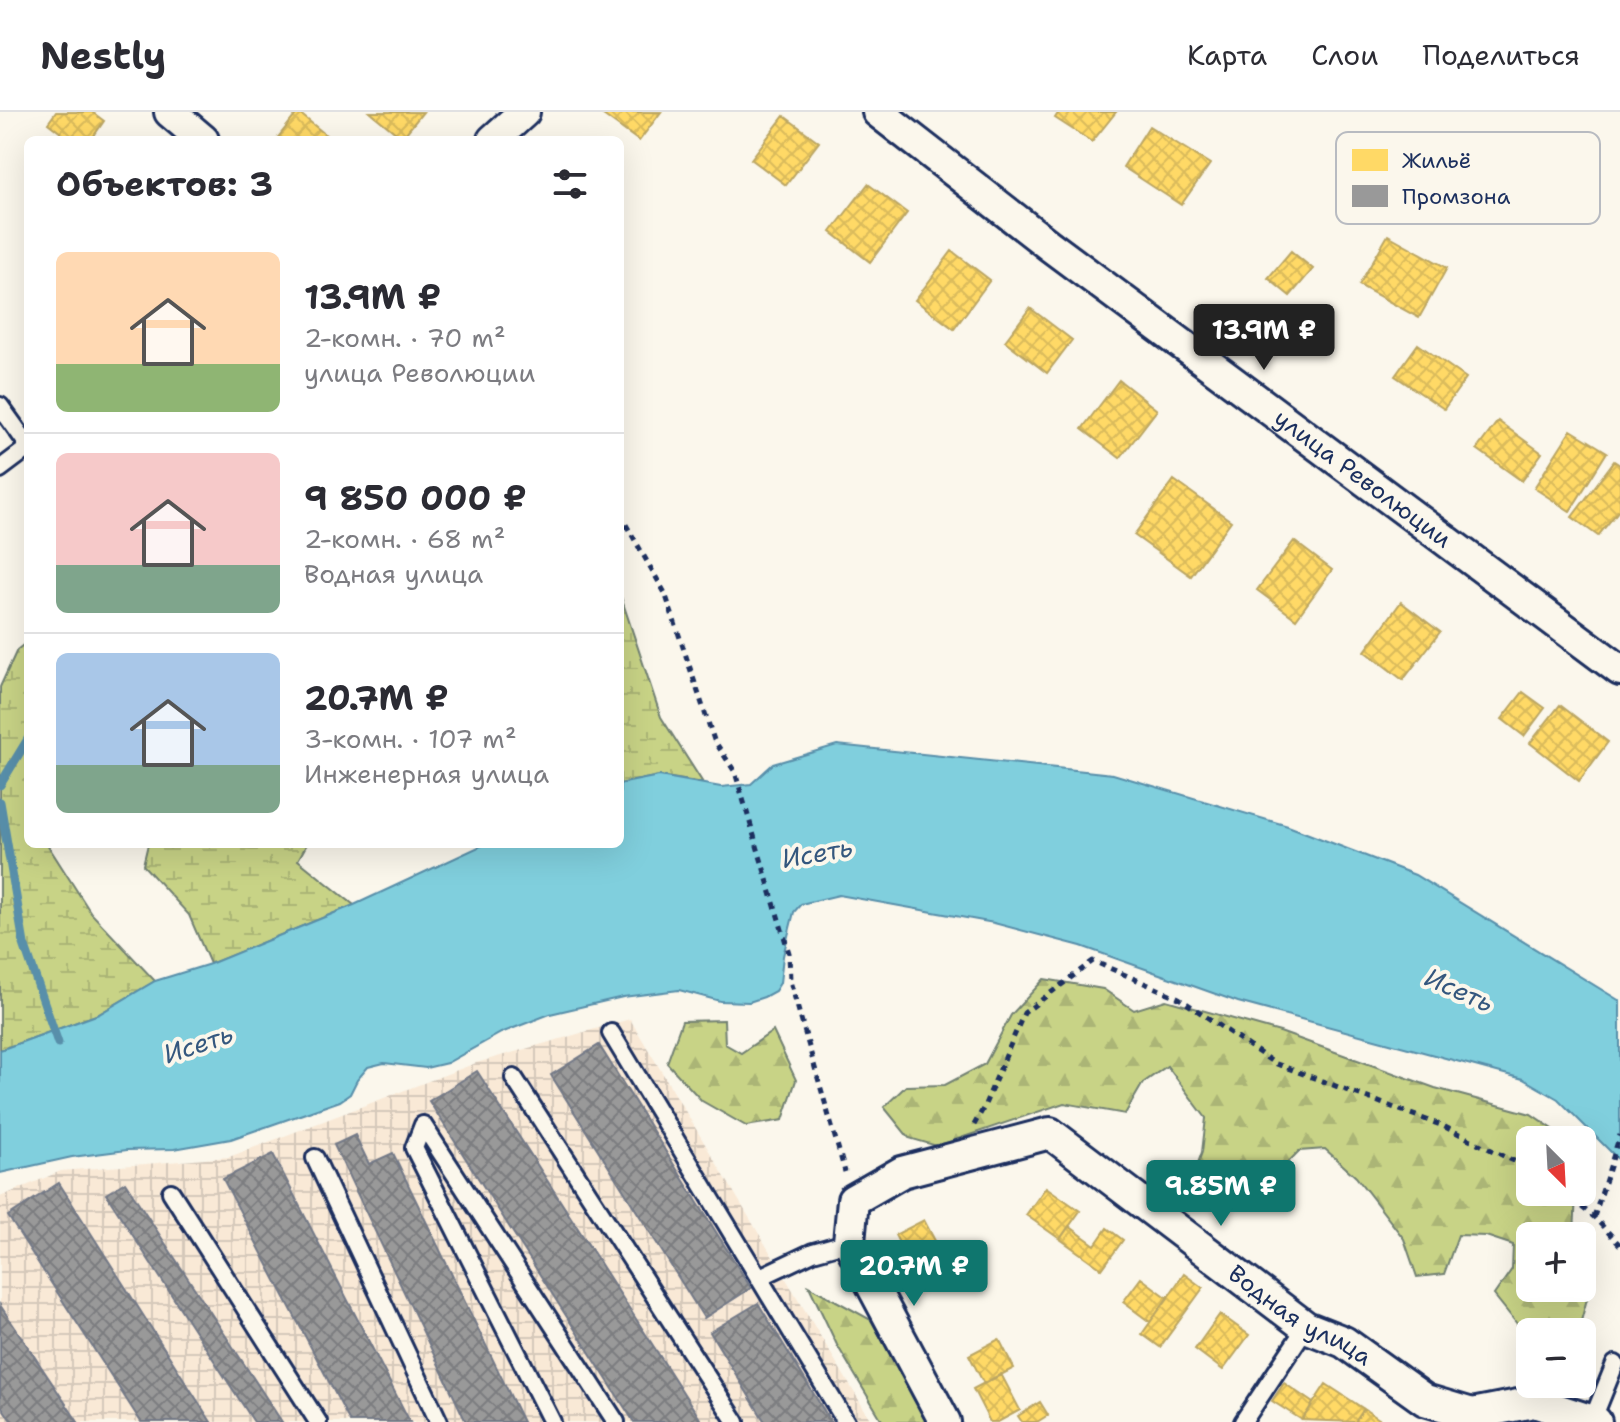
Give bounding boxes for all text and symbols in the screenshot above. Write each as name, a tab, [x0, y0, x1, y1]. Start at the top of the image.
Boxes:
text: Nestly	[40, 30, 166, 81]
text: Карта	[1187, 36, 1267, 74]
text: Слои	[1311, 36, 1378, 74]
text: Поделиться	[1422, 36, 1580, 74]
legend	[1336, 132, 1600, 224]
text: Жильё	[1402, 146, 1471, 175]
text: Объектов: 3	[56, 161, 273, 207]
icon: filters	[548, 162, 592, 206]
text: Промзона	[1402, 182, 1511, 211]
text: 13.9M ₽	[304, 274, 441, 320]
icon: home	[120, 284, 216, 380]
pin: 13.9M ₽	[1190, 304, 1338, 372]
text: 13.9M ₽	[1212, 312, 1316, 347]
text: 2-комн. · 70 m²	[304, 320, 506, 355]
text: улица Революции	[304, 355, 535, 390]
street label: улица Революции	[1268, 402, 1458, 555]
text: 9 850 000 ₽	[304, 475, 527, 521]
icon: home	[120, 485, 216, 581]
text: 2-комн. · 68 m²	[304, 521, 505, 556]
text: Водная улица	[304, 556, 483, 591]
text: 20.7M ₽	[304, 675, 449, 721]
icon: home	[120, 685, 216, 781]
text: 3-комн. · 107 m²	[304, 721, 517, 756]
text: Инженерная улица	[304, 756, 549, 791]
water label: Исеть	[779, 829, 855, 876]
water label: Исеть	[1419, 959, 1499, 1020]
water label: Исеть	[158, 1016, 237, 1071]
north arrow	[1516, 1126, 1596, 1206]
map controls	[1516, 1126, 1596, 1398]
pin: 9.85M ₽	[1147, 1160, 1295, 1228]
text: 9.85M ₽	[1164, 1168, 1278, 1203]
button: +	[1516, 1222, 1596, 1302]
pin: 20.7M ₽	[840, 1240, 988, 1308]
text: 20.7M ₽	[859, 1248, 969, 1283]
street label: Водная улица	[1222, 1258, 1379, 1373]
button: −	[1516, 1318, 1596, 1398]

